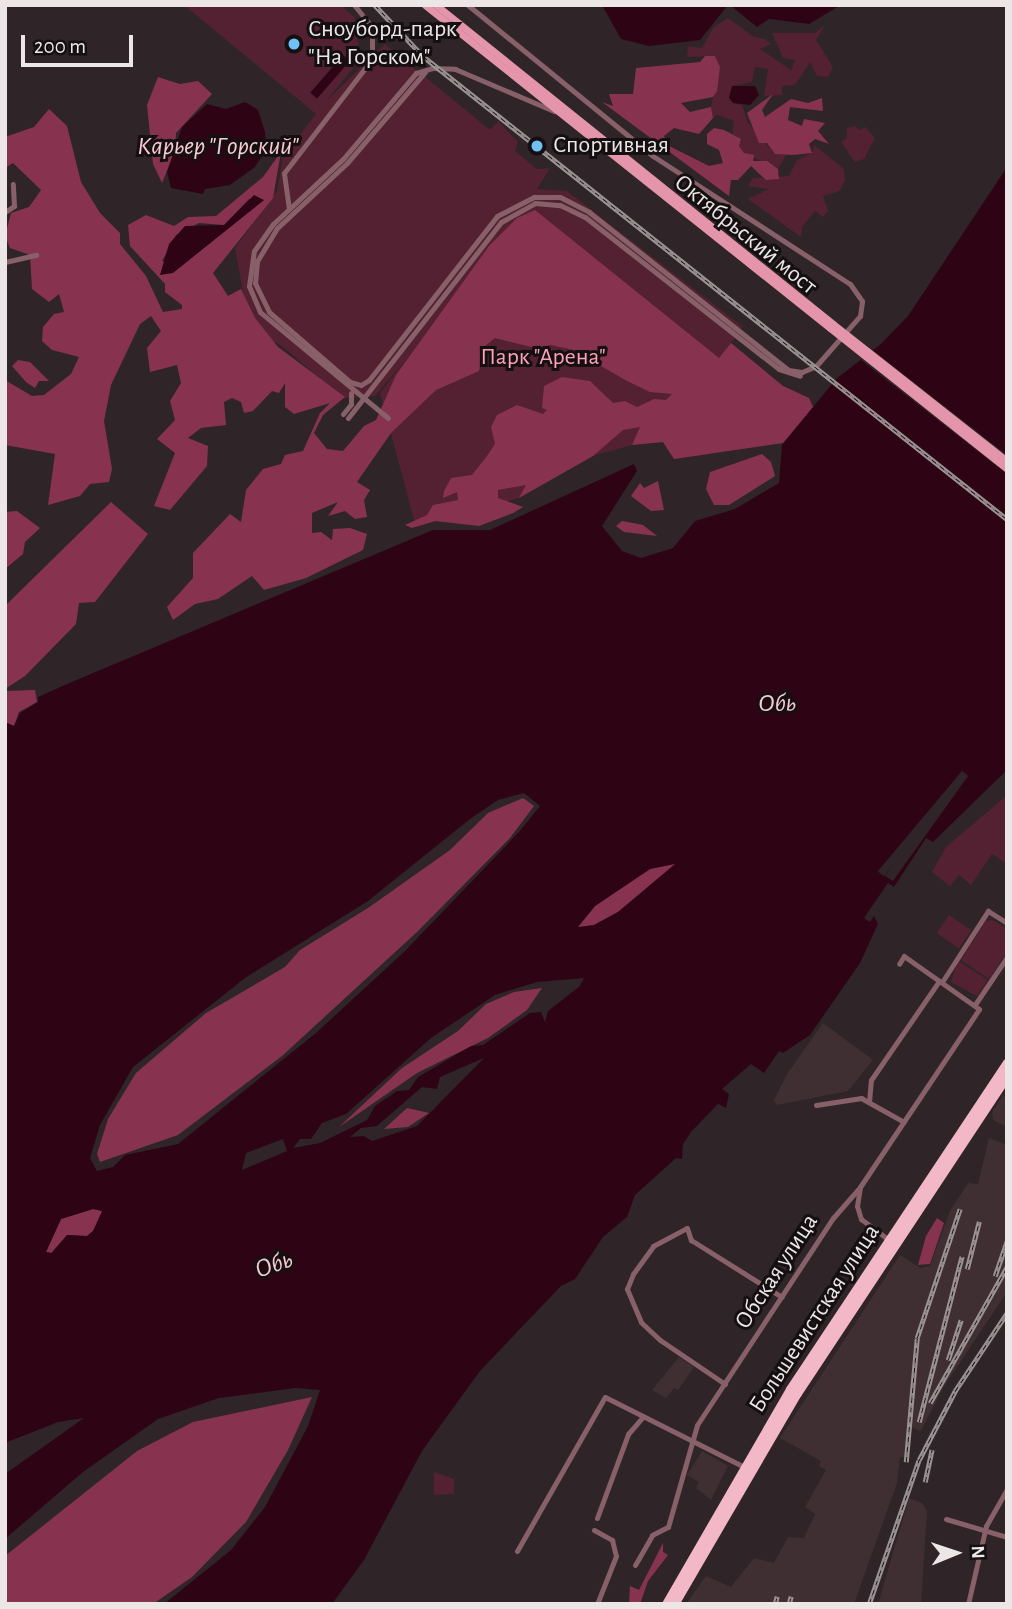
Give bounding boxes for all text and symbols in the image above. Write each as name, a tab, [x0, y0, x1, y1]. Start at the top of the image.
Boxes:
place label: Сноуборд-парк "На Горском"	[308, 16, 457, 72]
scale bar	[24, 21, 136, 65]
text: 200 m	[34, 36, 86, 57]
marker: Сноуборд-парк "На Горском"	[286, 36, 302, 52]
water label: Карьер "Горский"	[137, 131, 299, 163]
place label: Спортивная	[553, 132, 669, 160]
marker: Спортивная	[527, 136, 547, 156]
street label: Октябрьский мост	[668, 169, 822, 301]
park label: Парк "Арена"	[480, 344, 606, 372]
water label: Обь	[758, 688, 796, 720]
street label: Обская улица	[729, 1209, 825, 1335]
street label: Большевистская улица	[743, 1219, 887, 1419]
water label: Обь	[251, 1244, 297, 1286]
north arrow	[921, 1518, 991, 1588]
text: N	[968, 1545, 987, 1559]

